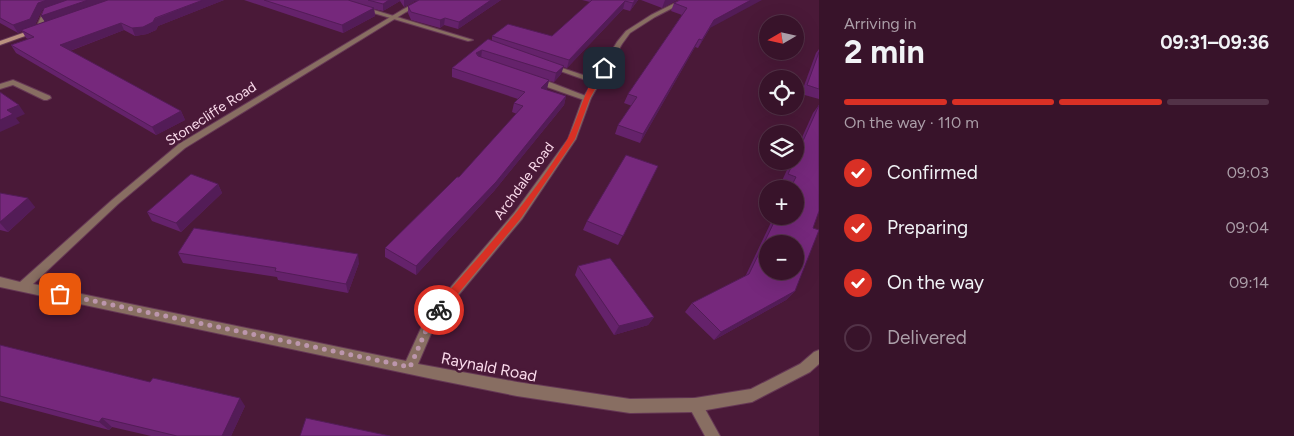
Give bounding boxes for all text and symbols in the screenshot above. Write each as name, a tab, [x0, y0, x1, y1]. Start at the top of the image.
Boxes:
text: Arriving in	[844, 14, 916, 33]
north arrow	[759, 15, 804, 60]
map controls	[759, 15, 804, 280]
text: 09:31–09:36	[1160, 31, 1269, 54]
text: 2 min	[844, 33, 925, 71]
pin	[583, 47, 625, 89]
icon: home	[590, 54, 618, 82]
button: locate	[759, 70, 804, 115]
street label: Stonecliffe Road	[162, 78, 260, 150]
text: On the way · 110 m	[844, 113, 979, 132]
button: layers	[759, 125, 804, 170]
street label: Archdale Road	[490, 139, 558, 223]
icon: check	[844, 159, 872, 187]
text: Confirmed	[887, 161, 978, 184]
text: 09:03	[1227, 163, 1269, 182]
button: +	[759, 180, 804, 225]
icon: check	[844, 214, 872, 242]
text: Preparing	[887, 216, 968, 239]
text: 09:04	[1225, 218, 1269, 237]
button: −	[759, 235, 804, 280]
icon: check	[844, 269, 872, 297]
text: On the way	[887, 271, 984, 294]
pin	[39, 273, 81, 315]
text: 09:14	[1229, 273, 1269, 292]
icon: bag	[46, 280, 74, 308]
courier	[414, 285, 464, 335]
icon: bike	[425, 296, 453, 324]
text: Delivered	[887, 326, 967, 349]
street label: Raynald Road	[439, 348, 539, 386]

